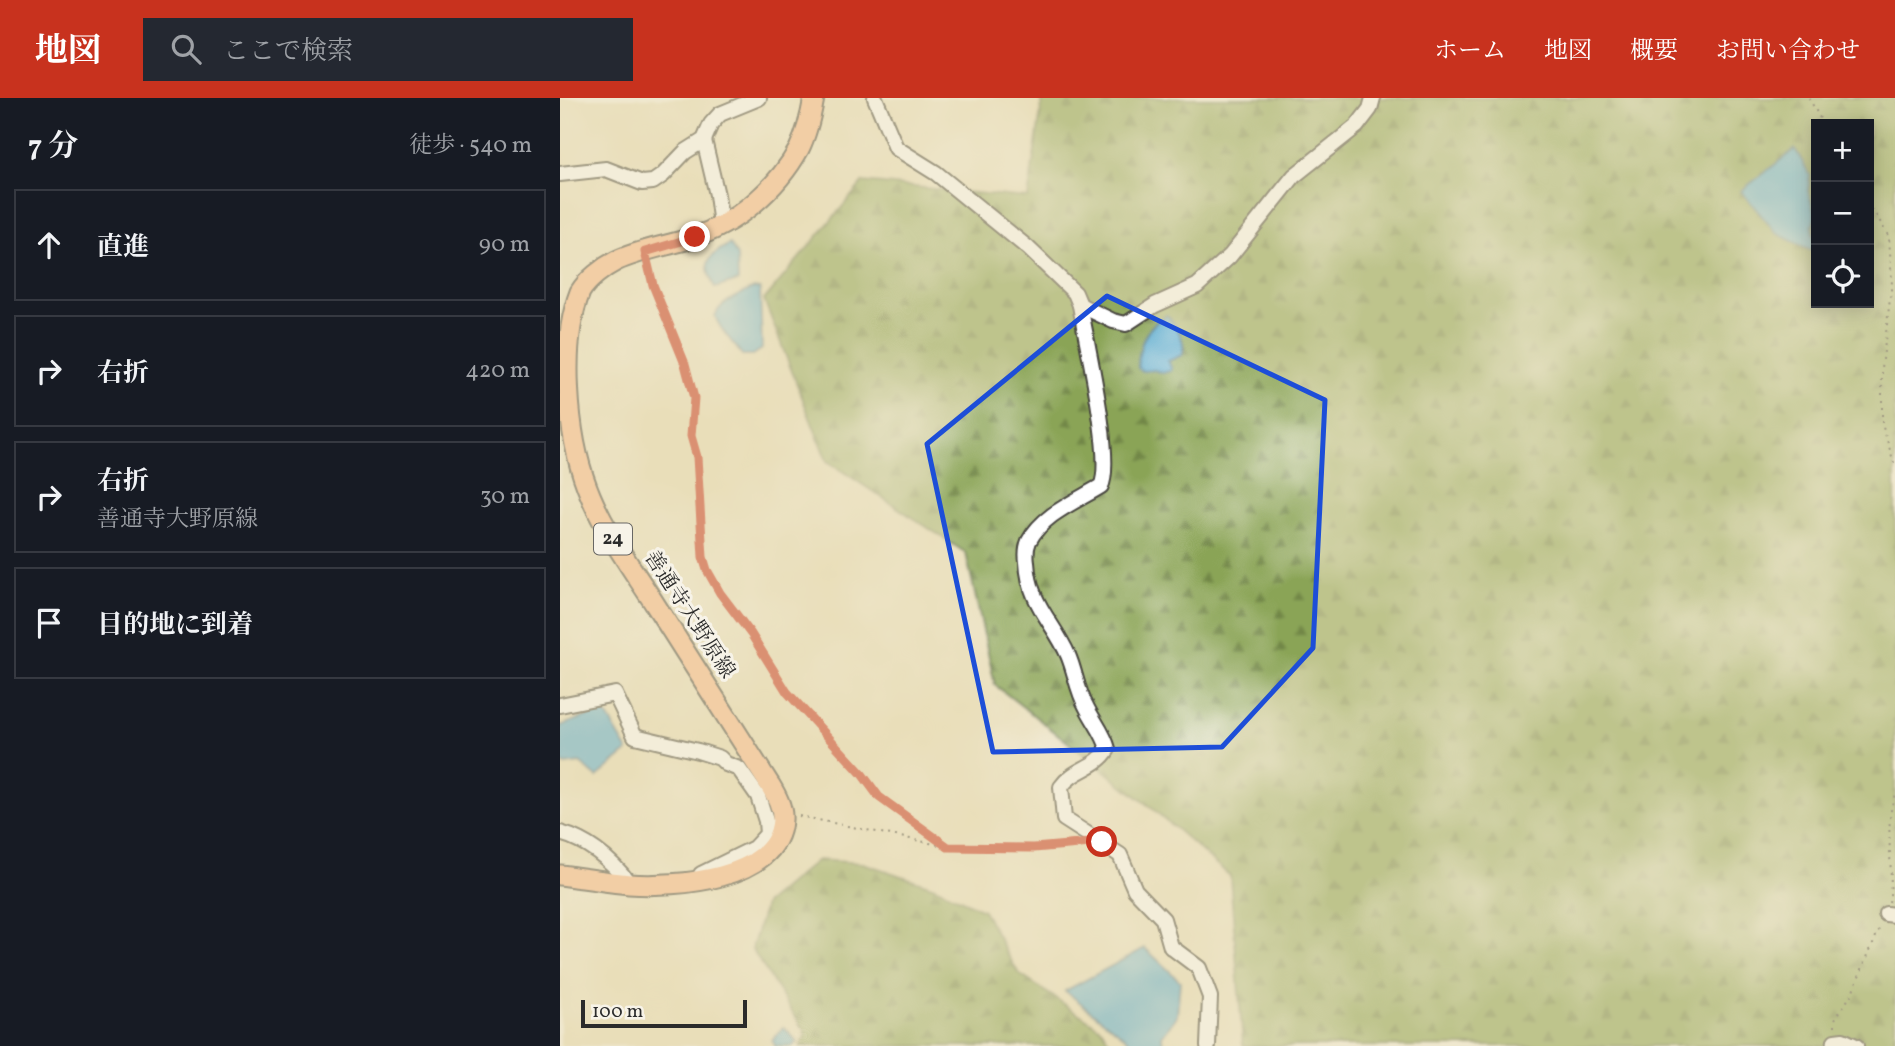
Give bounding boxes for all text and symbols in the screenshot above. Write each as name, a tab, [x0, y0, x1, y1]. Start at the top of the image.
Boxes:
search box	[143, 18, 633, 81]
text: 地図	[35, 30, 101, 76]
icon: search	[167, 30, 205, 68]
text: ここで検索	[223, 34, 353, 70]
text: ホーム	[1434, 35, 1506, 69]
text: 地図	[1544, 35, 1592, 69]
text: 概要	[1630, 35, 1678, 69]
text: お問い合わせ	[1716, 35, 1860, 69]
map controls	[1811, 119, 1874, 308]
button: +	[1811, 119, 1874, 182]
text: 7 分	[28, 126, 78, 168]
text: 徒歩 · 540 m	[409, 130, 532, 162]
button: −	[1811, 182, 1874, 245]
route end	[679, 221, 710, 252]
icon: ahead	[30, 226, 68, 264]
text: 90 m	[479, 229, 530, 261]
text: 直進	[97, 230, 149, 266]
button: locate	[1811, 245, 1874, 308]
icon: right	[30, 352, 68, 390]
text: 420 m	[465, 355, 530, 387]
text: 右折	[97, 356, 149, 392]
text: 右折	[97, 464, 149, 500]
icon: right	[30, 478, 68, 516]
text: 30 m	[480, 481, 530, 513]
text: 善通寺大野原線	[97, 504, 258, 536]
road number: 24	[594, 524, 632, 554]
street label: 善通寺大野原線	[637, 545, 741, 685]
icon: arrive	[30, 604, 68, 642]
text: 目的地に到着	[97, 608, 253, 644]
route start	[1086, 826, 1117, 857]
scale bar	[581, 997, 747, 1029]
text: 100 m	[592, 999, 643, 1025]

